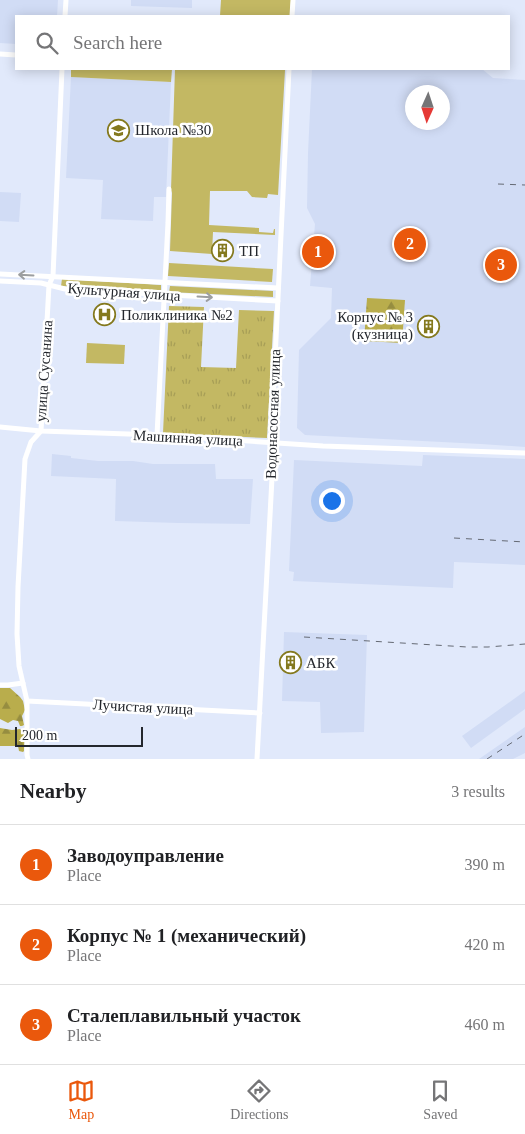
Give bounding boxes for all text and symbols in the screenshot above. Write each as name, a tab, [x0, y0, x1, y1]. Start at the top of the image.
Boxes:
search box	[15, 15, 510, 70]
icon: search	[33, 29, 61, 57]
text: Search here	[73, 32, 162, 53]
north arrow	[405, 85, 450, 130]
school or university icon: Школа №30	[107, 118, 131, 142]
place label: Школа №30	[135, 122, 211, 138]
pin: 2	[394, 225, 426, 263]
pin: 1	[302, 233, 334, 271]
building icon: ТП	[211, 239, 235, 263]
place label: ТП	[239, 243, 259, 259]
pin: 3	[485, 246, 517, 284]
one-way arrow	[19, 270, 35, 280]
street label: Культурная улица	[67, 280, 181, 304]
one-way arrow	[197, 292, 213, 302]
hospital icon: Поликлиника №2	[93, 303, 117, 327]
place label: Поликлиника №2	[121, 307, 233, 323]
place label: Корпус № 3 (кузница)	[337, 309, 413, 343]
building icon: Корпус № 3 (кузница)	[417, 314, 441, 338]
street label: улица Сусанина	[32, 319, 56, 423]
street label: Водонасосная улица	[263, 348, 283, 479]
street label: Машинная улица	[133, 427, 244, 449]
your location	[319, 488, 345, 514]
building icon: АБК	[278, 651, 302, 675]
place label: АБК	[306, 655, 336, 671]
street label: Лучистая улица	[92, 696, 194, 718]
scale bar	[15, 724, 142, 747]
text: 200 m	[22, 728, 57, 743]
text: Nearby	[20, 779, 87, 803]
text: 3 results	[451, 783, 505, 800]
text: Заводоуправление	[67, 845, 224, 866]
text: 1	[32, 856, 40, 873]
text: 390 m	[465, 856, 505, 873]
text: Place	[67, 867, 102, 884]
text: Корпус № 1 (механический)	[67, 925, 306, 946]
text: 2	[32, 936, 40, 953]
text: 420 m	[465, 936, 505, 953]
text: Place	[67, 947, 102, 964]
text: Сталеплавильный участок	[67, 1005, 301, 1026]
text: 3	[32, 1016, 40, 1033]
text: 460 m	[465, 1016, 505, 1033]
text: Place	[67, 1027, 102, 1044]
tab: Map	[67, 1077, 95, 1123]
tab: Directions	[230, 1077, 289, 1123]
tab: Saved	[423, 1077, 458, 1123]

